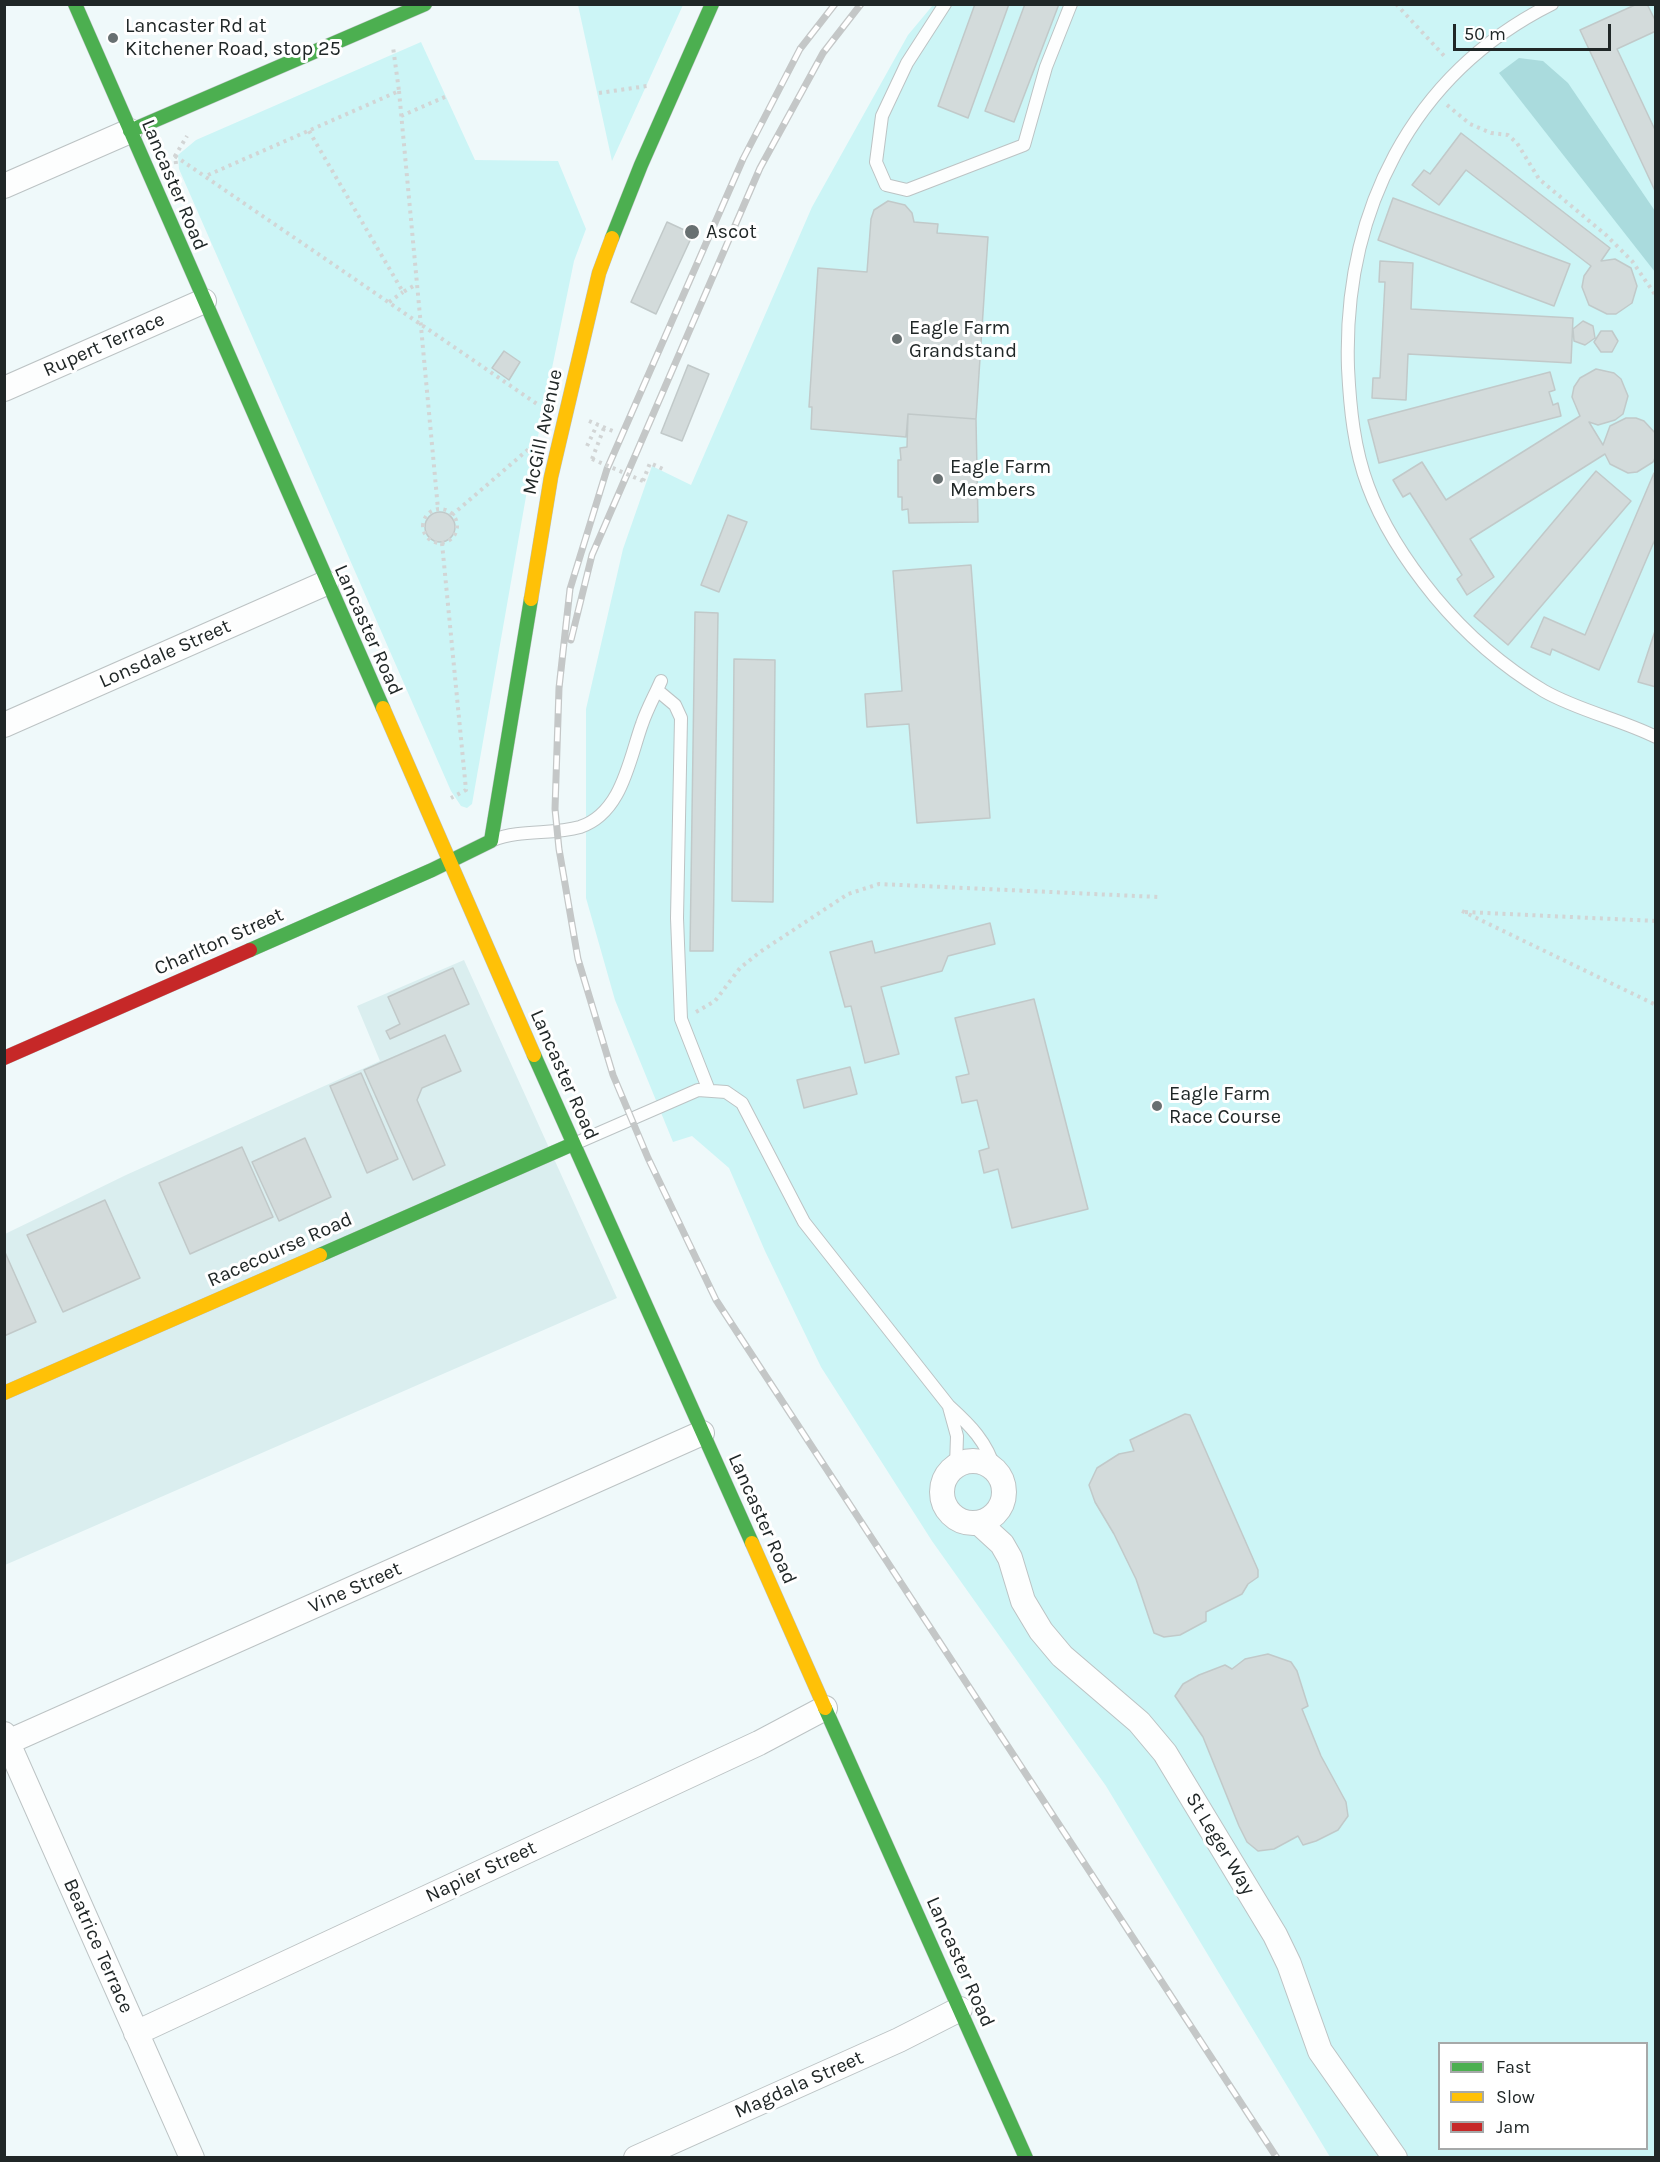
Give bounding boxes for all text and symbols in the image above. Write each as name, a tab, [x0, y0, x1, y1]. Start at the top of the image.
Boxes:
scale bar	[1456, 12, 1614, 50]
place label: Lancaster Rd at Kitchener Road, stop 25	[125, 14, 341, 61]
text: 50 m	[1464, 23, 1506, 45]
marker: Lancaster Rd at Kitchener Road, stop 25	[106, 31, 120, 45]
street label: Lancaster Road	[136, 116, 212, 254]
place label: Ascot	[706, 220, 757, 244]
marker: Ascot	[683, 223, 701, 241]
street label: Rupert Terrace	[39, 307, 169, 383]
place label: Eagle Farm Grandstand	[909, 316, 1017, 363]
marker: Eagle Farm Grandstand	[890, 332, 904, 346]
street label: McGill Avenue	[518, 367, 568, 497]
place label: Eagle Farm Members	[950, 455, 1051, 502]
marker: Eagle Farm Members	[931, 472, 945, 486]
street label: Lancaster Road	[329, 561, 407, 699]
street label: Lonsdale Street	[96, 614, 234, 694]
street label: Charlton Street	[151, 903, 287, 981]
street label: Lancaster Road	[525, 1006, 603, 1144]
place label: Eagle Farm Race Course	[1169, 1082, 1281, 1129]
marker: Eagle Farm Race Course	[1150, 1099, 1164, 1113]
street label: Racecourse Road	[204, 1207, 356, 1293]
street label: Lancaster Road	[723, 1450, 801, 1588]
street label: Vine Street	[305, 1557, 405, 1619]
street label: St Leger Way	[1180, 1788, 1260, 1900]
street label: Napier Street	[422, 1836, 540, 1908]
street label: Beatrice Terrace	[58, 1875, 138, 2017]
street label: Lancaster Road	[921, 1893, 999, 2031]
legend	[1438, 2042, 1648, 2150]
street label: Magdala Street	[731, 2046, 867, 2124]
text: Fast	[1496, 2056, 1531, 2078]
text: Slow	[1496, 2086, 1535, 2108]
text: Jam	[1496, 2116, 1530, 2138]

